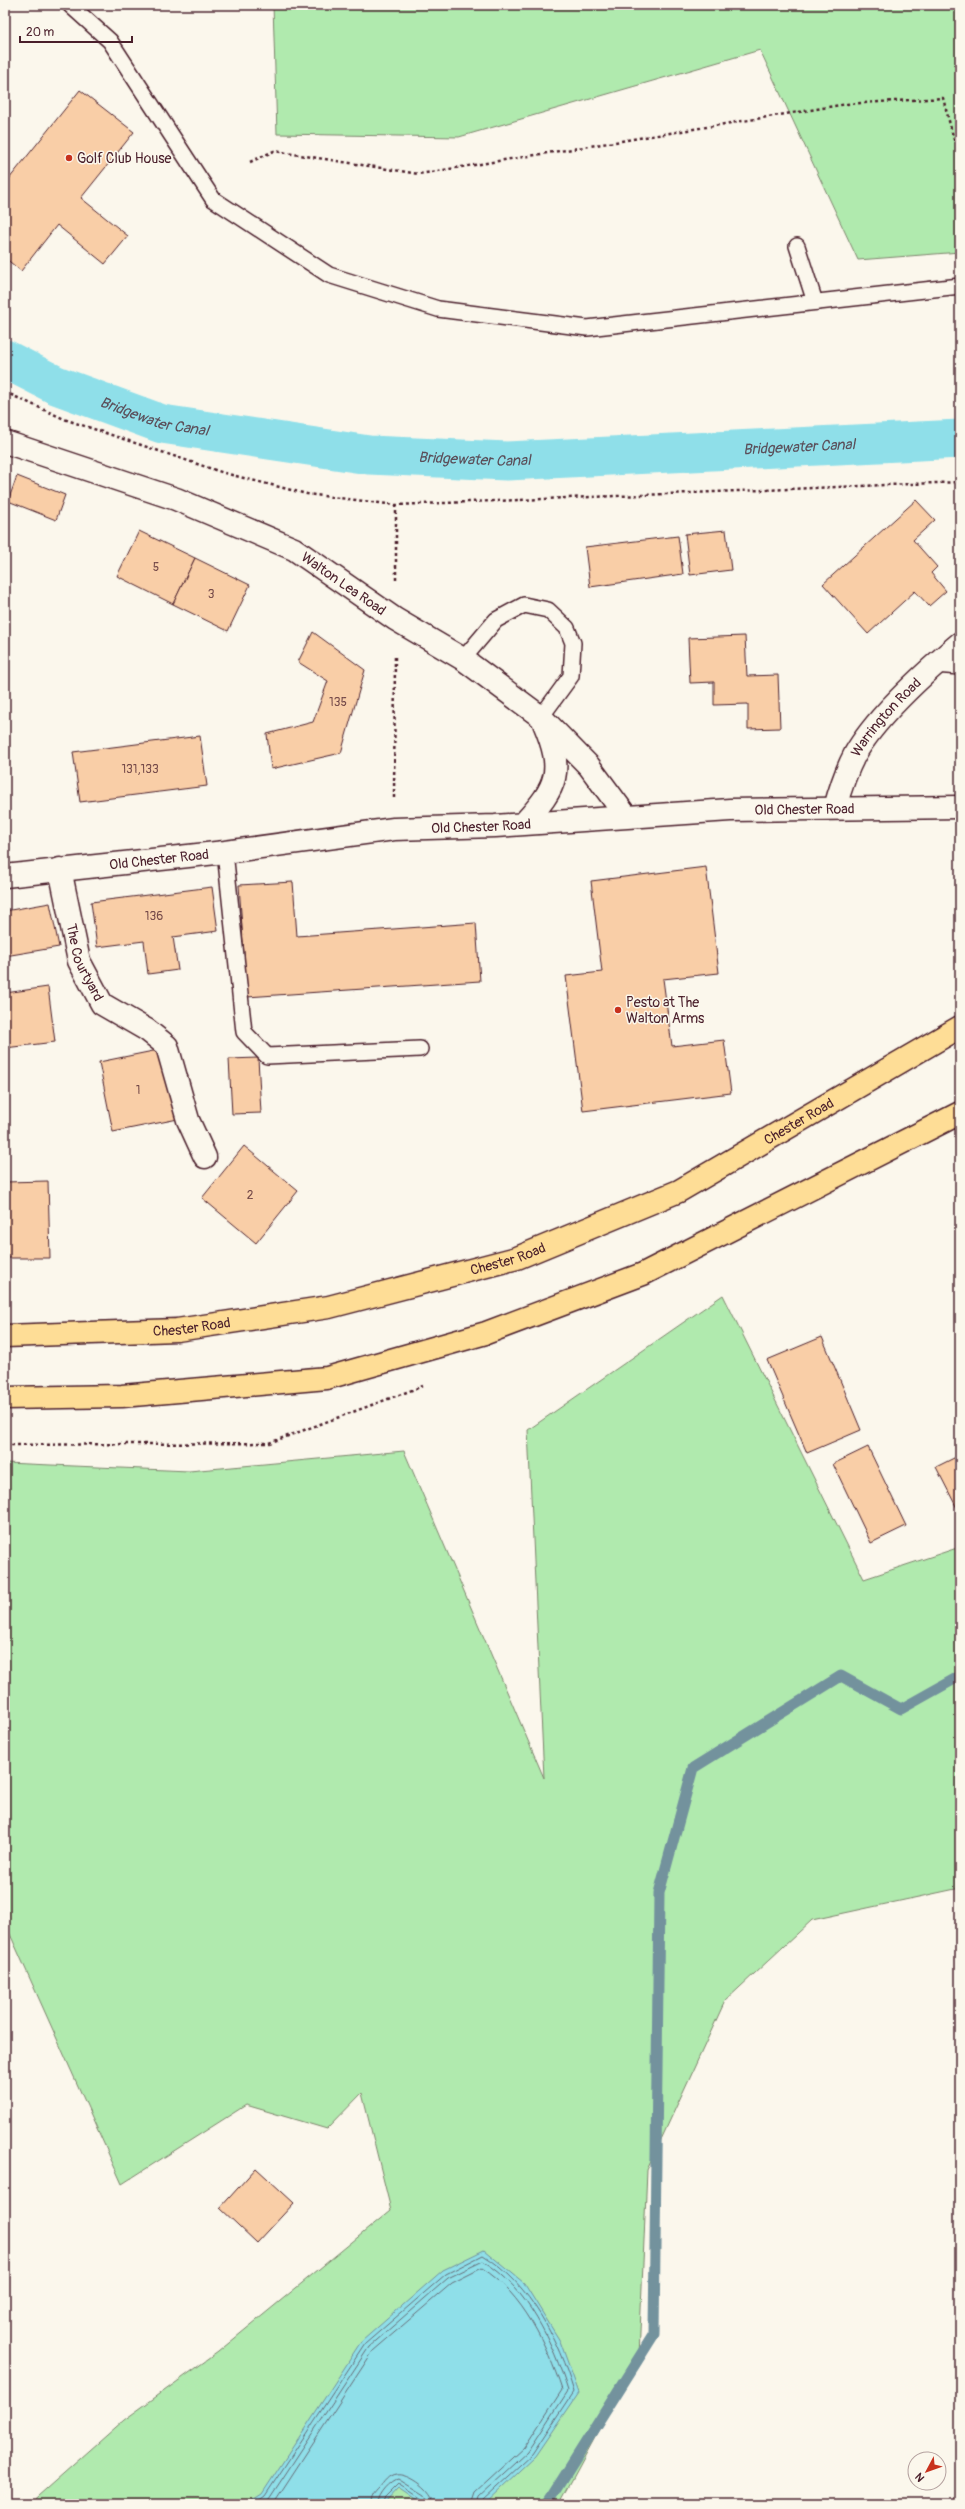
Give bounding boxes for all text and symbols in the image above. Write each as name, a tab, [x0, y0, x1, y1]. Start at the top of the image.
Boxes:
scale bar	[20, 18, 132, 44]
text: 20 m	[26, 25, 55, 40]
place label: Golf Club House	[77, 150, 171, 167]
marker: Golf Club House	[64, 153, 74, 163]
water label: Bridgewater Canal	[97, 393, 211, 441]
water label: Bridgewater Canal	[742, 435, 857, 459]
water label: Bridgewater Canal	[418, 448, 532, 471]
street label: Walton Lea Road	[298, 548, 390, 619]
house number: 5	[153, 560, 159, 575]
house number: 3	[208, 587, 215, 602]
street label: Warrington Road	[847, 674, 924, 760]
house number: 135	[329, 695, 347, 710]
house number: 131,133	[121, 762, 159, 777]
street label: Old Chester Road	[754, 800, 855, 818]
street label: Old Chester Road	[431, 815, 532, 836]
street label: Old Chester Road	[108, 845, 210, 873]
house number: 136	[145, 909, 163, 924]
street label: The Courtyard	[63, 922, 107, 1004]
place label: Pesto at The Walton Arms	[626, 994, 705, 1027]
marker: Pesto at The Walton Arms	[613, 1005, 623, 1015]
house number: 1	[136, 1083, 140, 1098]
street label: Chester Road	[761, 1094, 837, 1148]
house number: 2	[247, 1188, 254, 1203]
street label: Chester Road	[468, 1239, 548, 1278]
street label: Chester Road	[153, 1314, 232, 1339]
north arrow	[907, 2451, 947, 2491]
text: N	[912, 2470, 927, 2484]

